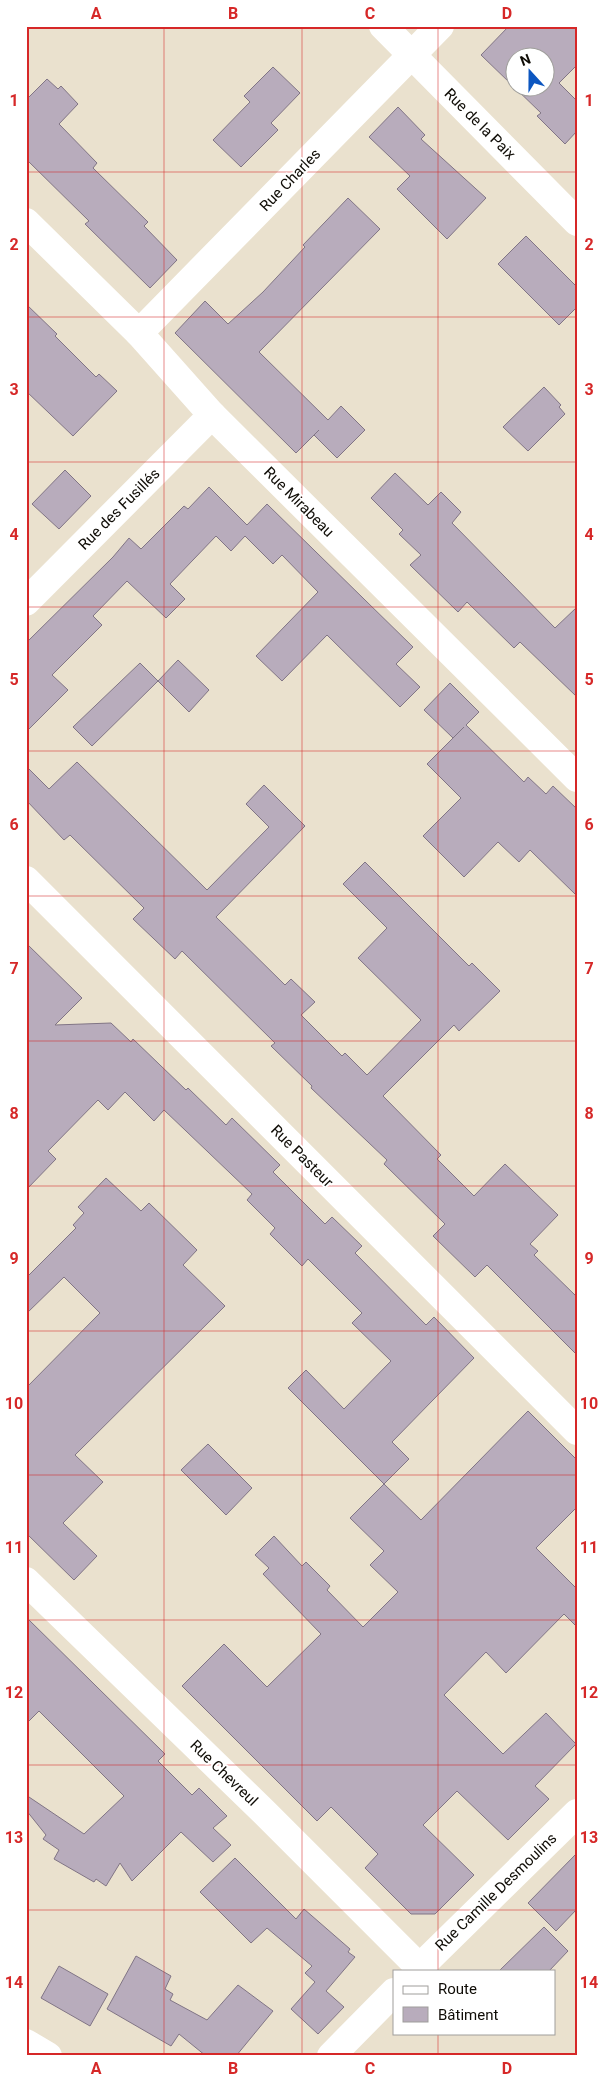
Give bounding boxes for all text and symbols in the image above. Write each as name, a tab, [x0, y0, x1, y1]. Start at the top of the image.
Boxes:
text: A	[91, 4, 102, 23]
text: B	[228, 4, 238, 23]
text: C	[365, 4, 375, 23]
text: D	[502, 4, 512, 23]
north arrow	[506, 48, 556, 98]
text: N	[518, 51, 533, 69]
street label: Rue de la Paix	[441, 85, 520, 164]
text: 1	[9, 91, 19, 110]
text: 1	[584, 91, 594, 110]
street label: Rue Charles	[256, 145, 324, 215]
text: 2	[9, 235, 19, 254]
text: 2	[584, 235, 594, 254]
text: 3	[9, 380, 19, 399]
text: 3	[584, 380, 594, 399]
street label: Rue Mirabeau	[260, 463, 338, 541]
street label: Rue des Fusillés	[75, 465, 163, 553]
text: 4	[9, 525, 19, 544]
text: 4	[584, 525, 594, 544]
text: 5	[9, 670, 19, 689]
text: 5	[584, 670, 594, 689]
text: 6	[9, 815, 19, 834]
text: 6	[584, 815, 594, 834]
text: 7	[9, 959, 19, 978]
text: 7	[584, 959, 594, 978]
text: 8	[9, 1104, 19, 1123]
text: 8	[584, 1104, 594, 1123]
street label: Rue Pasteur	[267, 1121, 337, 1191]
text: 9	[9, 1249, 19, 1268]
text: 9	[584, 1249, 594, 1268]
text: 10	[5, 1394, 23, 1413]
text: 10	[580, 1394, 598, 1413]
text: 11	[5, 1538, 23, 1557]
text: 11	[580, 1538, 598, 1557]
text: 12	[5, 1683, 23, 1702]
text: 12	[580, 1683, 598, 1702]
street label: Rue Chevreul	[186, 1736, 262, 1810]
text: 13	[5, 1828, 23, 1847]
text: 13	[580, 1828, 598, 1847]
street label: Rue Camille Desmoulins	[432, 1829, 560, 1955]
legend	[393, 1970, 556, 2034]
text: 14	[5, 1973, 23, 1992]
text: 14	[580, 1973, 598, 1992]
text: Route	[438, 1980, 477, 1998]
text: Bâtiment	[438, 2006, 498, 2024]
text: A	[91, 2059, 102, 2078]
text: B	[228, 2059, 238, 2078]
text: C	[365, 2059, 375, 2078]
text: D	[502, 2059, 512, 2078]

